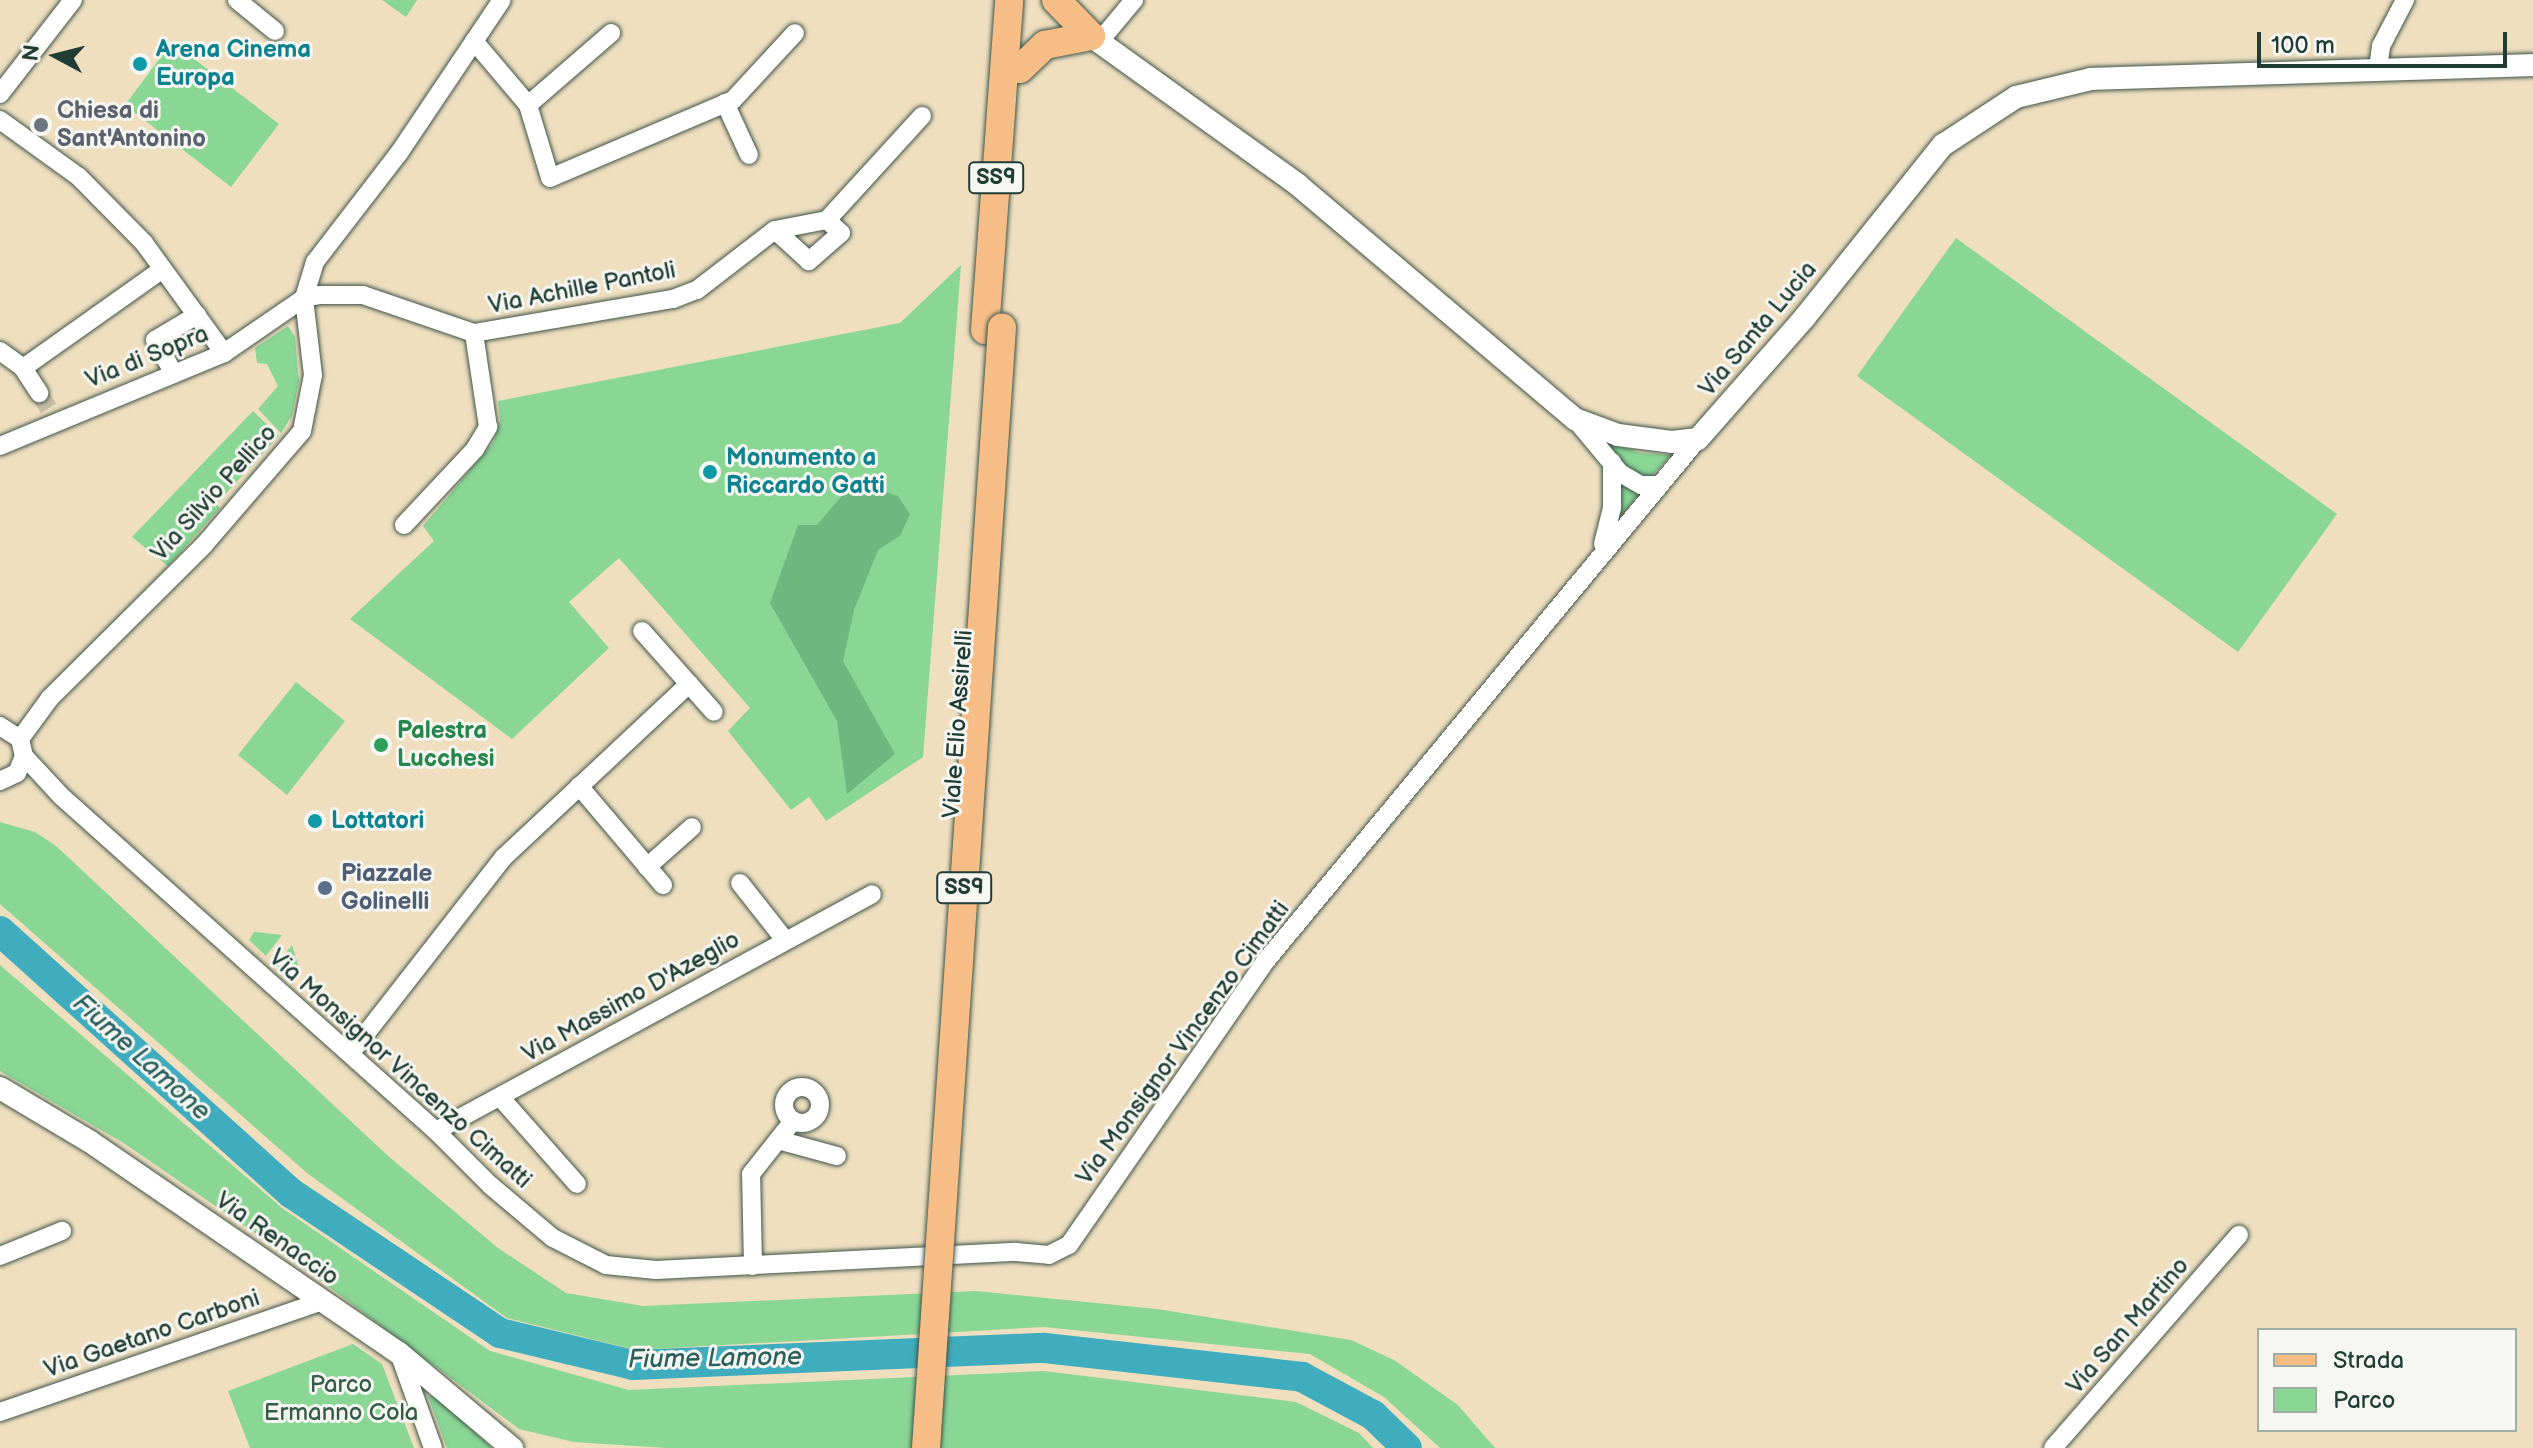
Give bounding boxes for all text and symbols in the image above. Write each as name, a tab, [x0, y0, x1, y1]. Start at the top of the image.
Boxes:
north arrow	[16, 16, 96, 96]
scale bar	[2261, 16, 2511, 66]
text: 100 m	[2271, 31, 2335, 60]
place label: Arena Cinema Europa	[156, 36, 311, 92]
text: N	[17, 43, 46, 63]
marker: Arena Cinema Europa	[131, 55, 149, 73]
place label: Chiesa di Sant'Antonino	[57, 97, 206, 153]
marker: Chiesa di Sant'Antonino	[32, 116, 50, 134]
road number: SS9	[968, 160, 1024, 196]
street label: Via Santa Lucia	[1693, 255, 1823, 403]
street label: Via Achille Pantoli	[486, 256, 678, 320]
street label: Via di Sopra	[81, 319, 213, 395]
street label: Via Silvio Pellico	[145, 419, 283, 567]
place label: Monumento a Riccardo Gatti	[726, 444, 885, 500]
marker: Monumento a Riccardo Gatti	[701, 463, 719, 481]
street label: Viale Elio Assirelli	[937, 629, 979, 819]
place label: Palestra Lucchesi	[397, 717, 495, 773]
marker: Palestra Lucchesi	[372, 736, 390, 754]
place label: Lottatori	[331, 807, 424, 835]
marker: Lottatori	[306, 812, 324, 830]
place label: Piazzale Golinelli	[341, 860, 432, 916]
road number: SS9	[936, 870, 992, 906]
marker: Piazzale Golinelli	[316, 879, 334, 897]
street label: Via Monsignor Vincenzo Cimatti	[1070, 895, 1296, 1191]
street label: Via Massimo D'Azeglio	[517, 925, 745, 1069]
street label: Via Monsignor Vincenzo Cimatti	[262, 943, 538, 1195]
water label: Fiume Lamone	[66, 988, 216, 1128]
street label: Via Renaccio	[210, 1186, 344, 1292]
street label: Via San Martino	[2061, 1252, 2195, 1400]
street label: Via Gaetano Carboni	[41, 1284, 263, 1384]
legend	[2257, 1328, 2517, 1432]
water label: Fiume Lamone	[628, 1342, 802, 1376]
text: Strada	[2333, 1346, 2404, 1375]
park label: Parco Ermanno Cola	[264, 1371, 418, 1427]
text: Parco	[2333, 1386, 2395, 1415]

